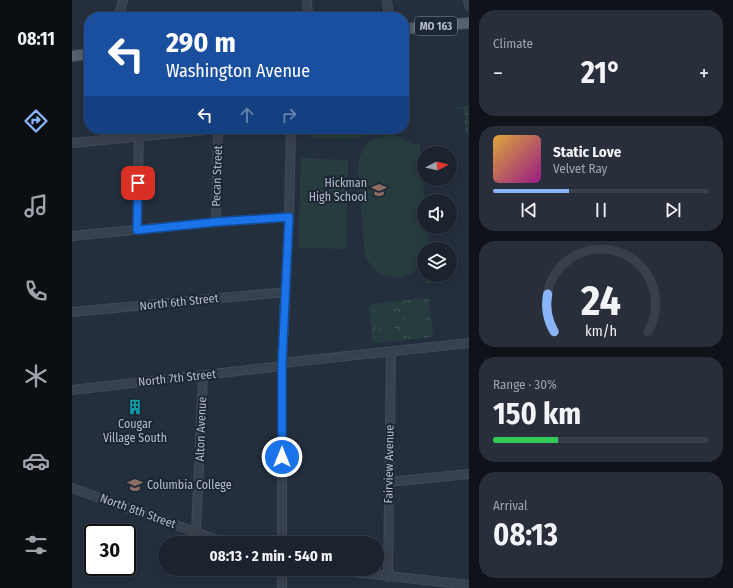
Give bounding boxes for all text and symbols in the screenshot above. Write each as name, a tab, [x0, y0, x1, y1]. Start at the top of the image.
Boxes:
road number: MO 163	[415, 17, 457, 35]
text: 290 m	[166, 26, 236, 59]
text: 08:11	[17, 28, 55, 50]
icon: left	[100, 28, 152, 80]
text: Climate	[493, 36, 533, 51]
text: 21°	[581, 55, 621, 91]
text: Washington Avenue	[166, 60, 310, 82]
text: −	[493, 60, 503, 87]
text: +	[699, 60, 709, 87]
icon: left	[194, 104, 216, 126]
icon: ahead	[236, 104, 258, 126]
icon: right	[278, 104, 300, 126]
icon: directions	[22, 107, 50, 135]
text: Static Love	[553, 143, 621, 161]
street label: Pecan Street	[209, 145, 225, 207]
north arrow	[417, 146, 457, 186]
map controls	[417, 146, 457, 282]
text: Velvet Ray	[553, 161, 607, 176]
pin	[121, 166, 155, 200]
icon: arrive	[127, 172, 149, 194]
place label: Hickman High School	[309, 176, 367, 204]
school or university icon: Hickman High School	[370, 181, 388, 199]
icon: music	[22, 192, 50, 220]
button: sound	[417, 194, 457, 234]
icon: previous	[518, 199, 540, 221]
icon: pause	[590, 199, 612, 221]
icon: next	[662, 199, 684, 221]
button: layers	[417, 242, 457, 282]
text: 24	[580, 276, 621, 326]
icon: phone	[22, 277, 50, 305]
street label: North 6th Street	[139, 291, 219, 313]
text: km/h	[585, 323, 617, 340]
icon: climate	[22, 362, 50, 390]
street label: North 7th Street	[137, 367, 217, 389]
text: Range · 30%	[493, 377, 557, 392]
street label: Alton Avenue	[193, 396, 209, 462]
text: 150 km	[493, 396, 581, 432]
building icon: Cougar Village South	[126, 398, 144, 416]
place label: Cougar Village South	[103, 417, 167, 445]
street label: Fairview Avenue	[381, 424, 397, 503]
position arrow	[261, 436, 303, 478]
icon: car	[22, 447, 50, 475]
school or university icon: Columbia College	[126, 476, 144, 494]
place label: Columbia College	[147, 478, 232, 492]
street label: North 8th Street	[98, 491, 178, 531]
text: Arrival	[493, 498, 527, 513]
text: 08:13	[493, 517, 558, 553]
speed limit sign: 30	[84, 524, 136, 576]
icon: filters	[22, 531, 50, 559]
text: 08:13 · 2 min · 540 m	[210, 547, 332, 565]

